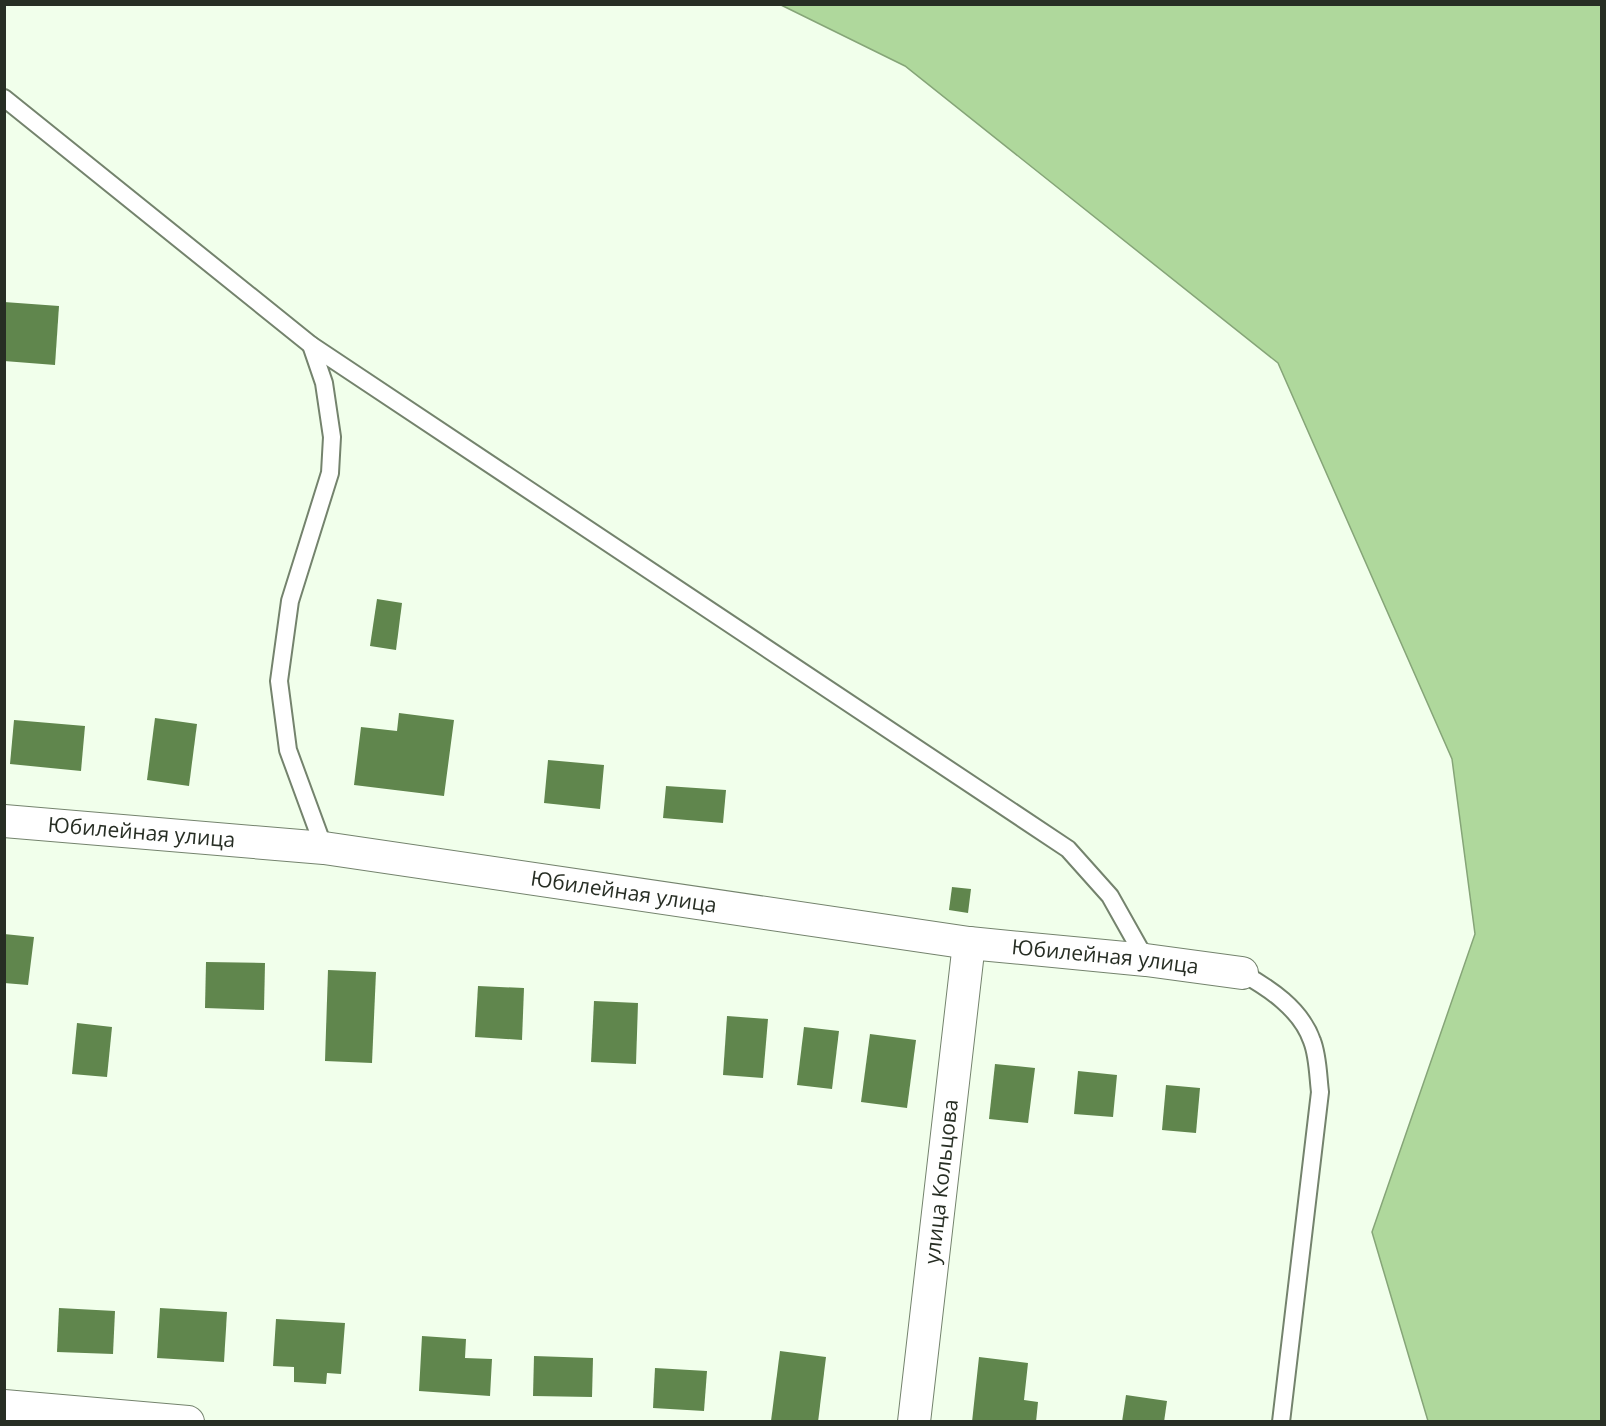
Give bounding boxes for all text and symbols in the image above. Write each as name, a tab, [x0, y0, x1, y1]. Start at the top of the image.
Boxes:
street label: Юбилейная улица	[47, 810, 236, 853]
street label: Юбилейная улица	[529, 864, 719, 919]
street label: Юбилейная улица	[1011, 932, 1201, 980]
street label: улица Кольцова	[917, 1098, 964, 1265]

